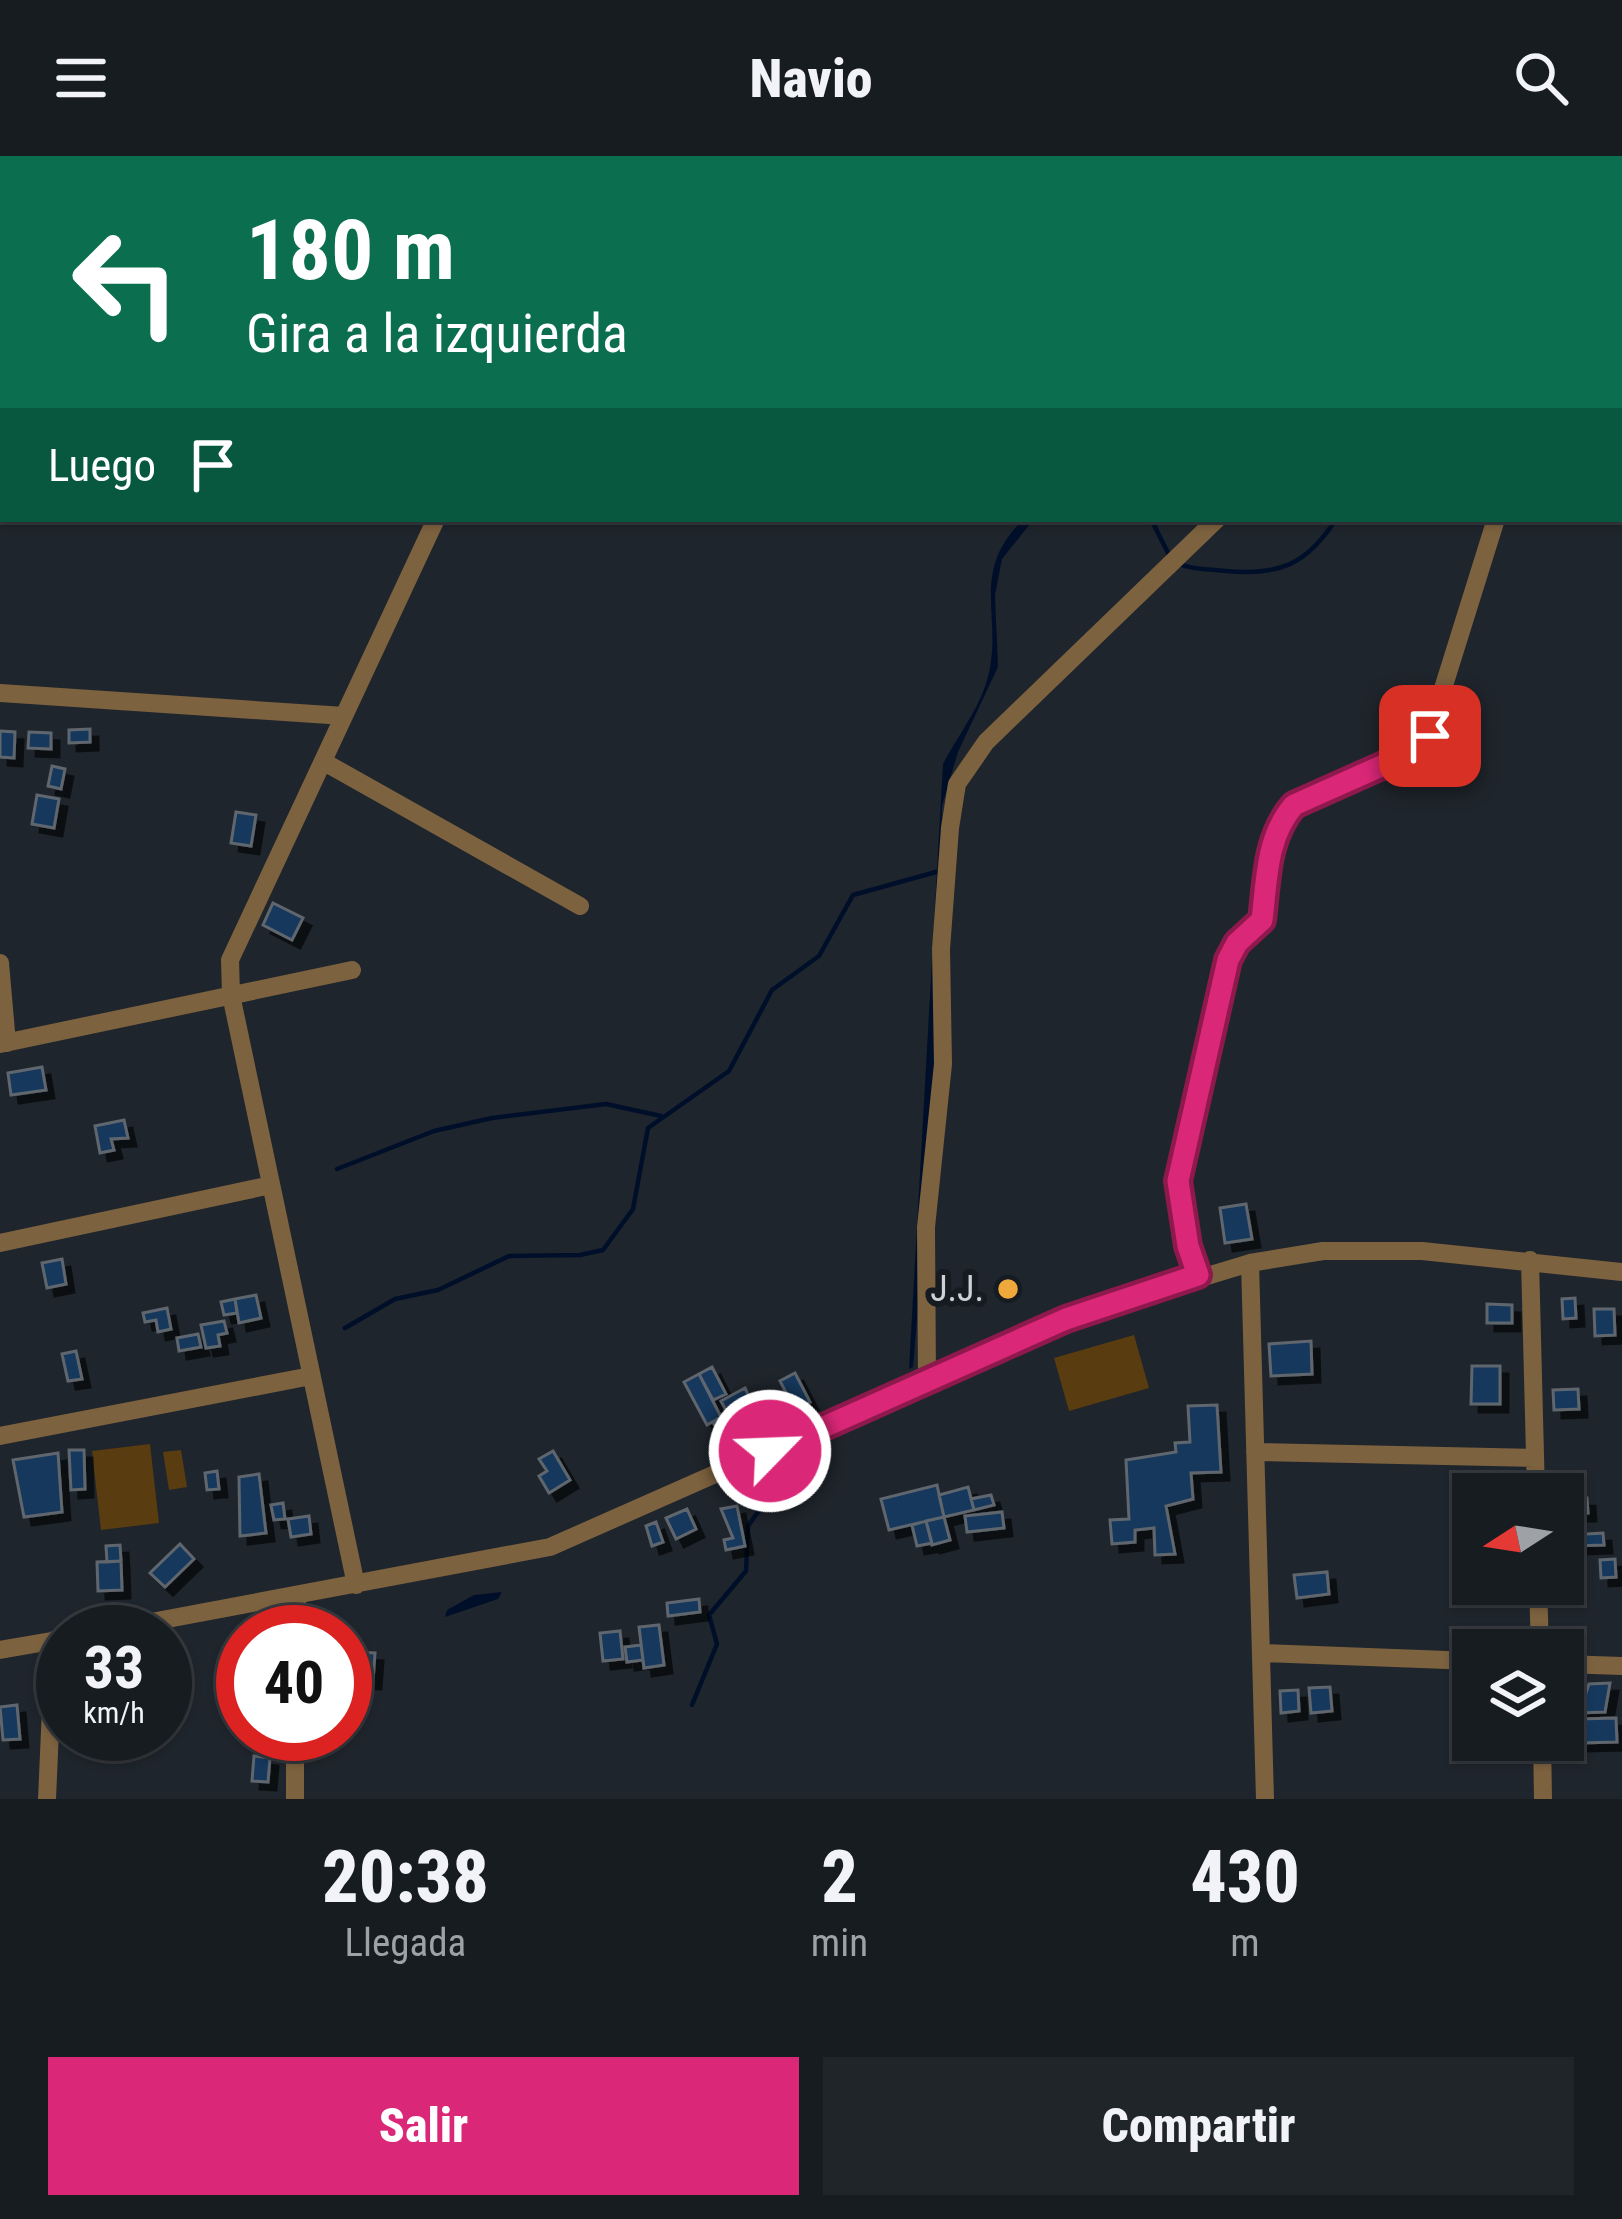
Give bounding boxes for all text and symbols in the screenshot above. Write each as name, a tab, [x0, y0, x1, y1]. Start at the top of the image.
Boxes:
icon: menu	[48, 45, 114, 111]
icon: search	[1508, 45, 1574, 111]
text: Navio	[749, 47, 873, 110]
text: 180 m	[246, 201, 455, 300]
icon: left	[48, 204, 204, 360]
text: Gira a la izquierda	[246, 302, 628, 365]
icon: arrive	[180, 432, 246, 498]
text: Luego	[48, 439, 156, 492]
pin	[1379, 685, 1481, 787]
icon: arrive	[1397, 703, 1463, 769]
place label: J.J.	[930, 1268, 984, 1310]
marker: J.J.	[995, 1276, 1021, 1302]
position arrow	[707, 1388, 833, 1514]
north arrow	[1452, 1473, 1584, 1605]
map controls	[1452, 1473, 1584, 1761]
speed limit sign: 40	[216, 1605, 372, 1761]
button: layers	[1452, 1629, 1584, 1761]
text: 33	[84, 1632, 144, 1703]
text: km/h	[83, 1695, 145, 1730]
text: 20:38	[322, 1835, 489, 1920]
text: 2	[821, 1835, 858, 1920]
text: 430	[1190, 1835, 1300, 1920]
text: Llegada	[345, 1920, 466, 1966]
text: min	[811, 1920, 868, 1966]
text: m	[1230, 1920, 1260, 1966]
button: Salir	[48, 2057, 799, 2195]
button: Compartir	[823, 2057, 1574, 2195]

